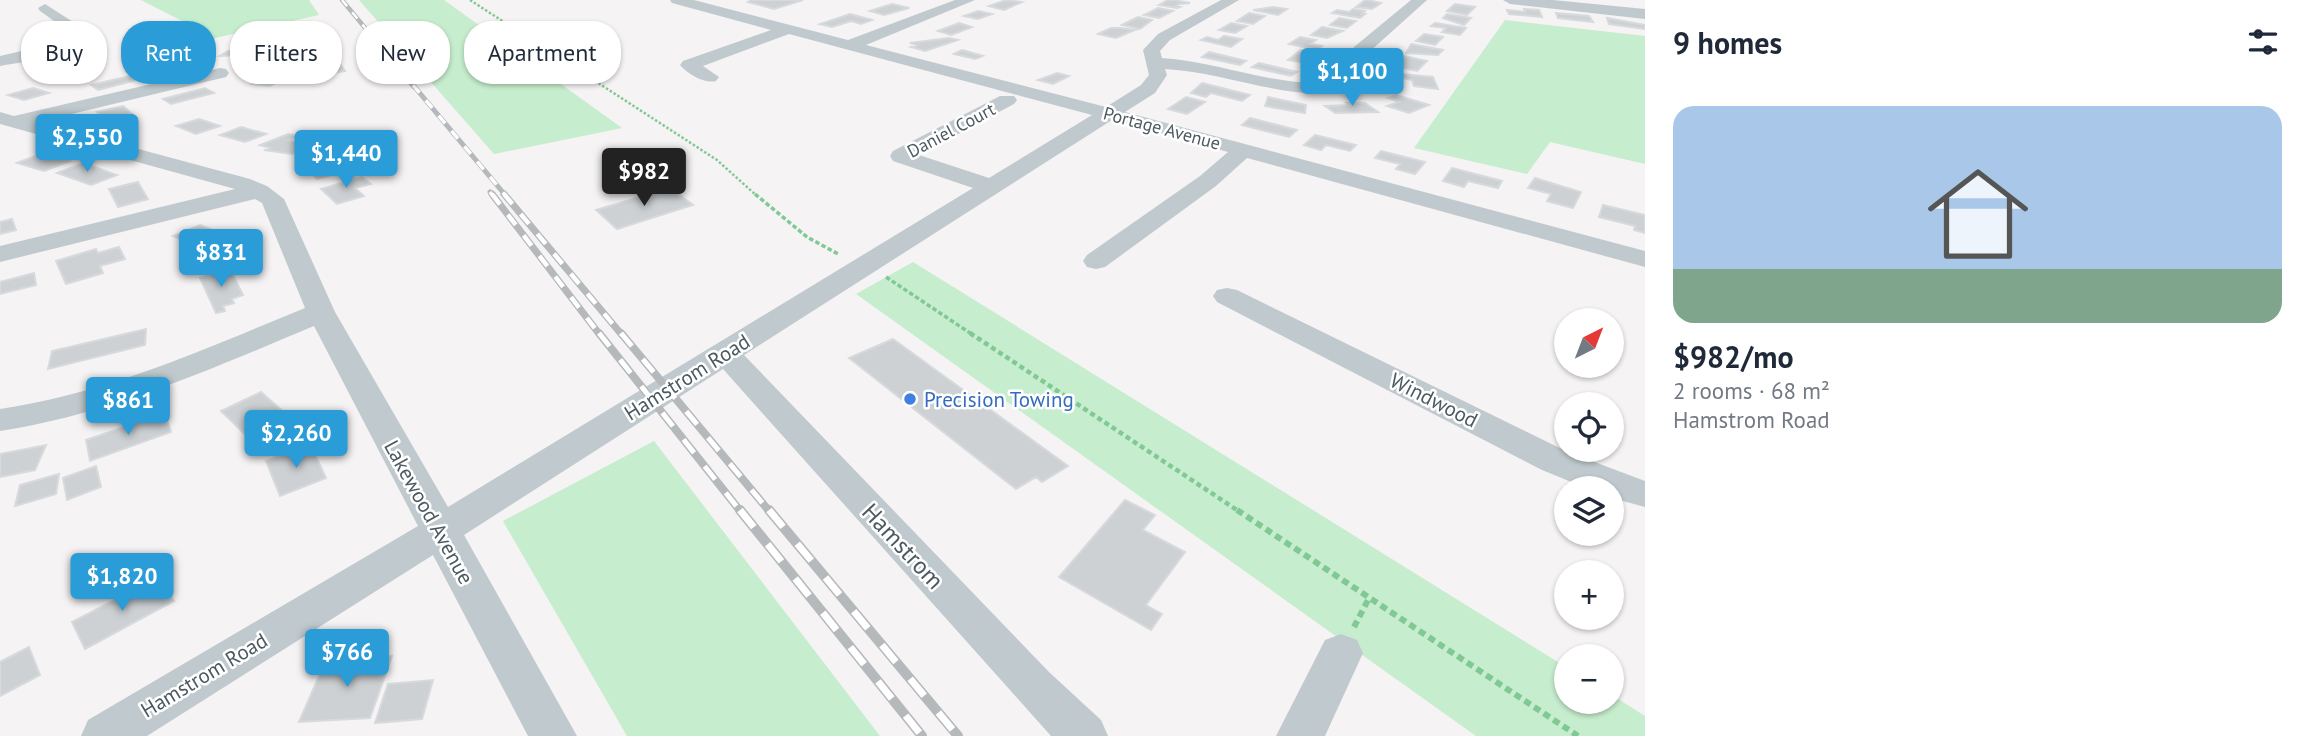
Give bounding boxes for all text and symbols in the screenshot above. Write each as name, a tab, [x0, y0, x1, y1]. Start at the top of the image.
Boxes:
chip: Buy	[21, 21, 107, 84]
chip: Rent	[121, 21, 216, 84]
chip: Filters	[230, 21, 342, 84]
chip: New	[356, 21, 450, 84]
chip: Apartment	[464, 21, 621, 84]
text: 9 homes	[1673, 23, 1782, 62]
icon: filters	[2244, 23, 2282, 61]
pin: $1,100	[1295, 48, 1409, 108]
text: $1,100	[1316, 56, 1388, 85]
street label: Daniel Court	[903, 97, 999, 163]
street label: Portage Avenue	[1101, 101, 1223, 155]
pin: $2,550	[30, 114, 144, 174]
text: $2,550	[51, 122, 123, 151]
pin: $1,440	[289, 130, 403, 190]
text: $1,440	[310, 138, 382, 167]
pin: $982	[603, 148, 685, 208]
icon: home	[1915, 151, 2041, 277]
text: $982	[618, 156, 670, 185]
pin: $831	[180, 230, 262, 289]
text: $831	[195, 237, 247, 266]
north arrow	[1554, 308, 1624, 378]
map controls	[1554, 308, 1624, 714]
street label: Hamstrom Road	[619, 328, 755, 426]
text: $982/mo	[1673, 337, 1794, 376]
street label: Windwood	[1386, 366, 1482, 434]
text: 2 rooms · 68 m²	[1673, 376, 1830, 405]
pin: $861	[87, 378, 169, 437]
text: $861	[102, 385, 154, 414]
place label: Precision Towing	[924, 386, 1074, 413]
marker: Precision Towing	[902, 391, 918, 407]
button: locate	[1554, 392, 1624, 462]
text: Hamstrom Road	[1673, 405, 1830, 434]
pin: $2,260	[239, 410, 353, 470]
text: $2,260	[260, 418, 332, 447]
street label: Lakewood Avenue	[378, 435, 480, 589]
button: layers	[1554, 476, 1624, 546]
street label: Hamstrom	[855, 497, 951, 595]
pin: $1,820	[65, 554, 179, 613]
button: +	[1554, 560, 1624, 630]
text: $1,820	[86, 561, 158, 590]
street label: Hamstrom Road	[136, 627, 272, 723]
pin: $766	[306, 630, 388, 689]
text: $766	[321, 637, 373, 666]
button: −	[1554, 644, 1624, 714]

